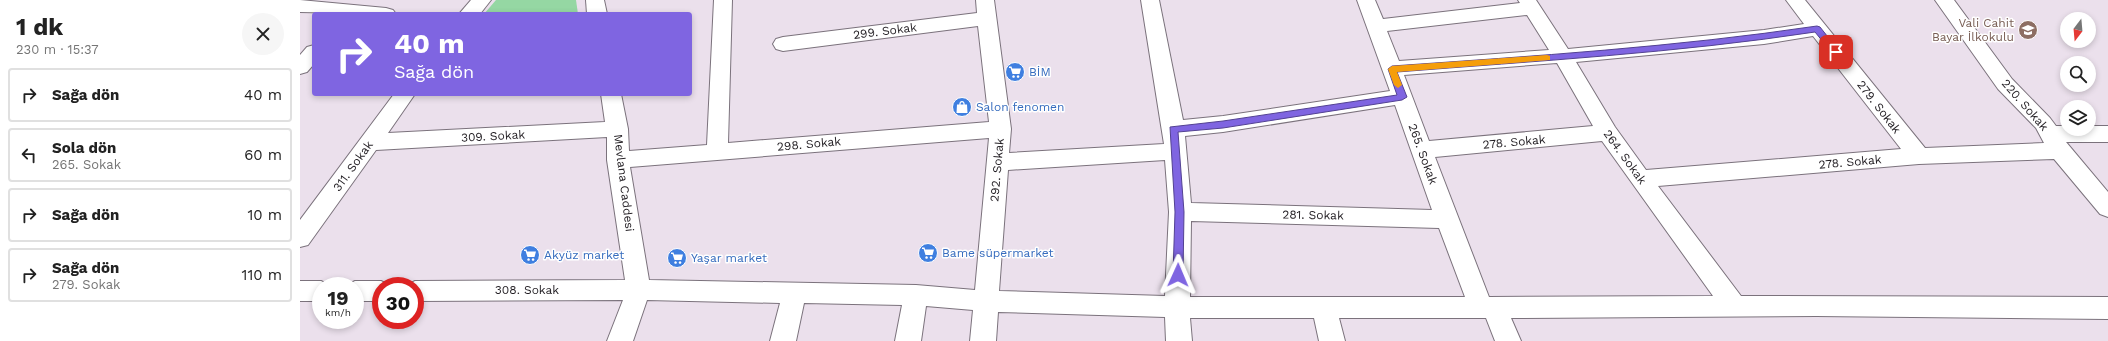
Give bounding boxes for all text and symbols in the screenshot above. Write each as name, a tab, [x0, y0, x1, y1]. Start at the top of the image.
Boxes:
north arrow	[2060, 12, 2096, 48]
map controls	[2060, 12, 2096, 136]
text: 1 dk	[16, 13, 63, 41]
button: close	[242, 13, 284, 55]
place label: Vali Cahit Bayar İlkokulu	[1932, 16, 2014, 44]
school or university icon: Vali Cahit Bayar İlkokulu	[2017, 19, 2039, 41]
street label: 299. Sokak	[852, 20, 918, 42]
text: 40 m	[394, 27, 464, 60]
icon: right	[328, 28, 380, 80]
pin	[1819, 35, 1853, 69]
icon: arrive	[1825, 41, 1847, 63]
text: 230 m · 15:37	[16, 42, 98, 57]
button: search	[2060, 56, 2096, 92]
text: Sağa dön	[394, 61, 474, 82]
supermarket icon: BİM	[1004, 61, 1026, 83]
place label: BİM	[1029, 65, 1051, 79]
street label: 220. Sokak	[1999, 76, 2051, 134]
street label: 279. Sokak	[1854, 78, 1904, 136]
icon: right	[18, 84, 40, 106]
text: Sağa dön	[52, 86, 119, 104]
text: 40 m	[244, 86, 282, 104]
shop icon: Salon fenomen	[951, 96, 973, 118]
place label: Salon fenomen	[976, 100, 1064, 114]
button: layers	[2060, 100, 2096, 136]
street label: 265. Sokak	[1406, 122, 1441, 187]
street label: 309. Sokak	[461, 127, 526, 145]
street label: 264. Sokak	[1601, 127, 1650, 187]
street label: 278. Sokak	[1482, 132, 1546, 152]
street label: Mevlana Caddesi	[611, 133, 637, 233]
street label: 298. Sokak	[776, 134, 842, 154]
street label: 292. Sokak	[987, 137, 1007, 202]
street label: 311. Sokak	[330, 138, 376, 194]
text: Sola dön	[52, 139, 116, 157]
icon: left	[18, 144, 40, 166]
text: 60 m	[244, 146, 282, 164]
street label: 278. Sokak	[1818, 152, 1882, 172]
text: 265. Sokak	[52, 157, 121, 172]
icon: right	[18, 204, 40, 226]
text: Sağa dön	[52, 206, 119, 224]
text: 10 m	[247, 206, 282, 224]
street label: 281. Sokak	[1282, 207, 1344, 223]
supermarket icon: Bame süpermarket	[917, 242, 939, 264]
supermarket icon: Akyüz market	[519, 244, 541, 266]
place label: Bame süpermarket	[942, 246, 1054, 260]
supermarket icon: Yaşar market	[666, 247, 688, 269]
place label: Akyüz market	[544, 248, 624, 262]
place label: Yaşar market	[691, 251, 767, 265]
position arrow	[1157, 254, 1199, 296]
text: Sağa dön	[52, 259, 119, 277]
icon: right	[18, 264, 40, 286]
text: 110 m	[242, 266, 282, 284]
text: 279. Sokak	[52, 277, 120, 292]
speed limit sign: 30	[372, 277, 424, 329]
street label: 308. Sokak	[495, 283, 559, 297]
text: 19	[328, 286, 348, 310]
text: km/h	[325, 307, 351, 318]

